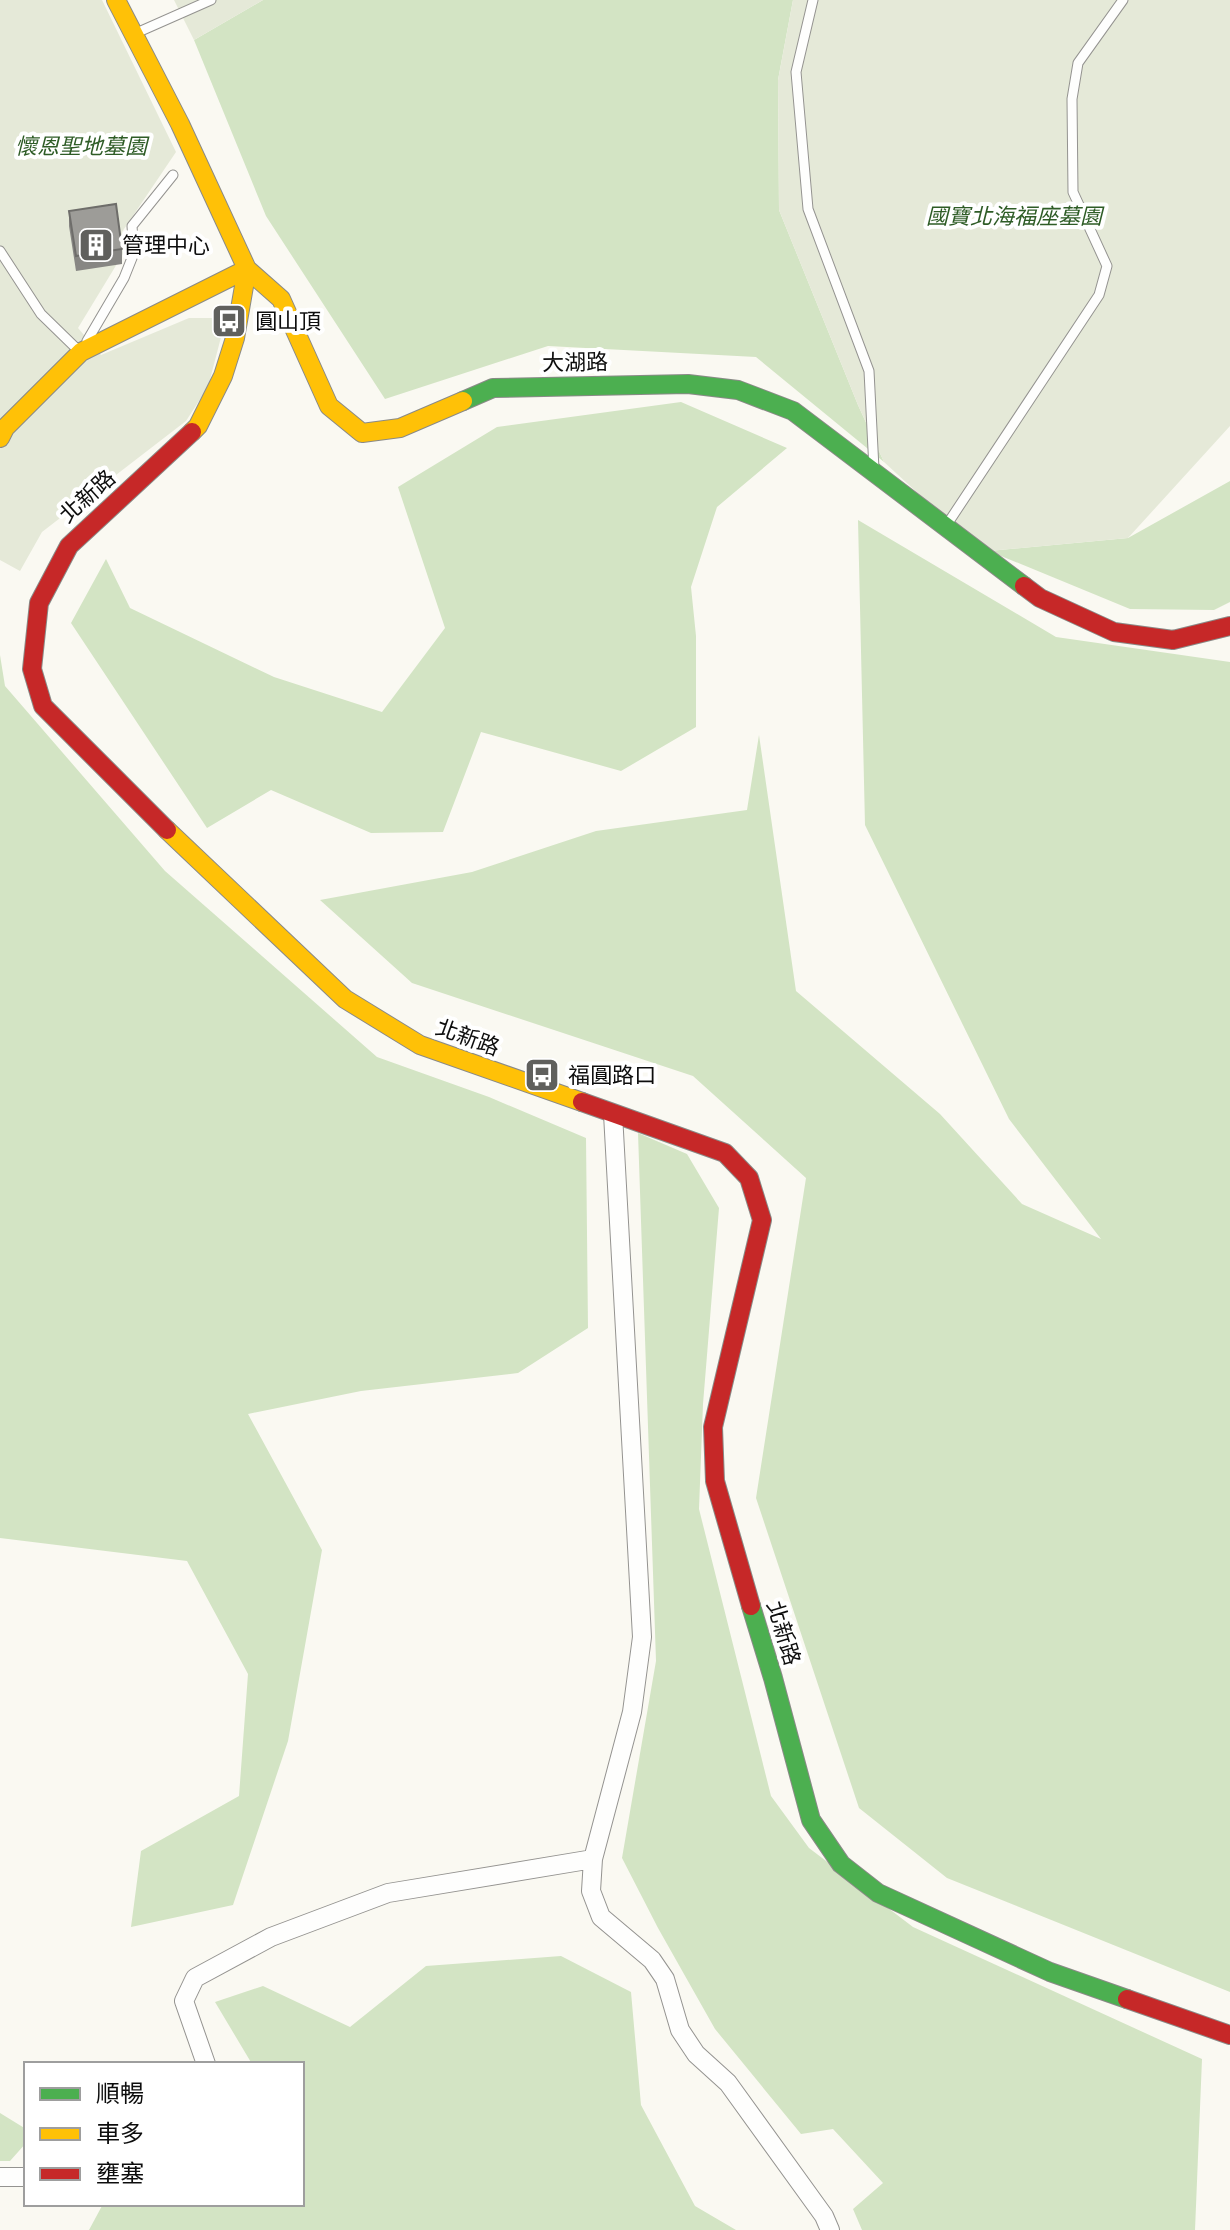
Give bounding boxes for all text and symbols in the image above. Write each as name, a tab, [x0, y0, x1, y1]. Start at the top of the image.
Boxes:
park label: 懷恩聖地墓園	[15, 134, 150, 159]
park label: 國寶北海福座墓園	[926, 204, 1105, 229]
building icon: 管理中心	[77, 226, 115, 264]
place label: 管理中心	[122, 233, 210, 258]
bus stop icon: 圓山頂	[210, 302, 248, 340]
place label: 圓山頂	[255, 309, 321, 334]
street label: 大湖路	[542, 349, 608, 376]
street label: 北新路	[54, 465, 120, 528]
street label: 北新路	[433, 1014, 503, 1061]
bus stop icon: 福圓路口	[523, 1056, 561, 1094]
place label: 福圓路口	[568, 1063, 656, 1088]
street label: 北新路	[762, 1598, 805, 1668]
legend	[24, 2062, 304, 2206]
text: 順暢	[96, 2081, 144, 2107]
text: 車多	[96, 2121, 144, 2147]
text: 壅塞	[96, 2161, 144, 2187]

